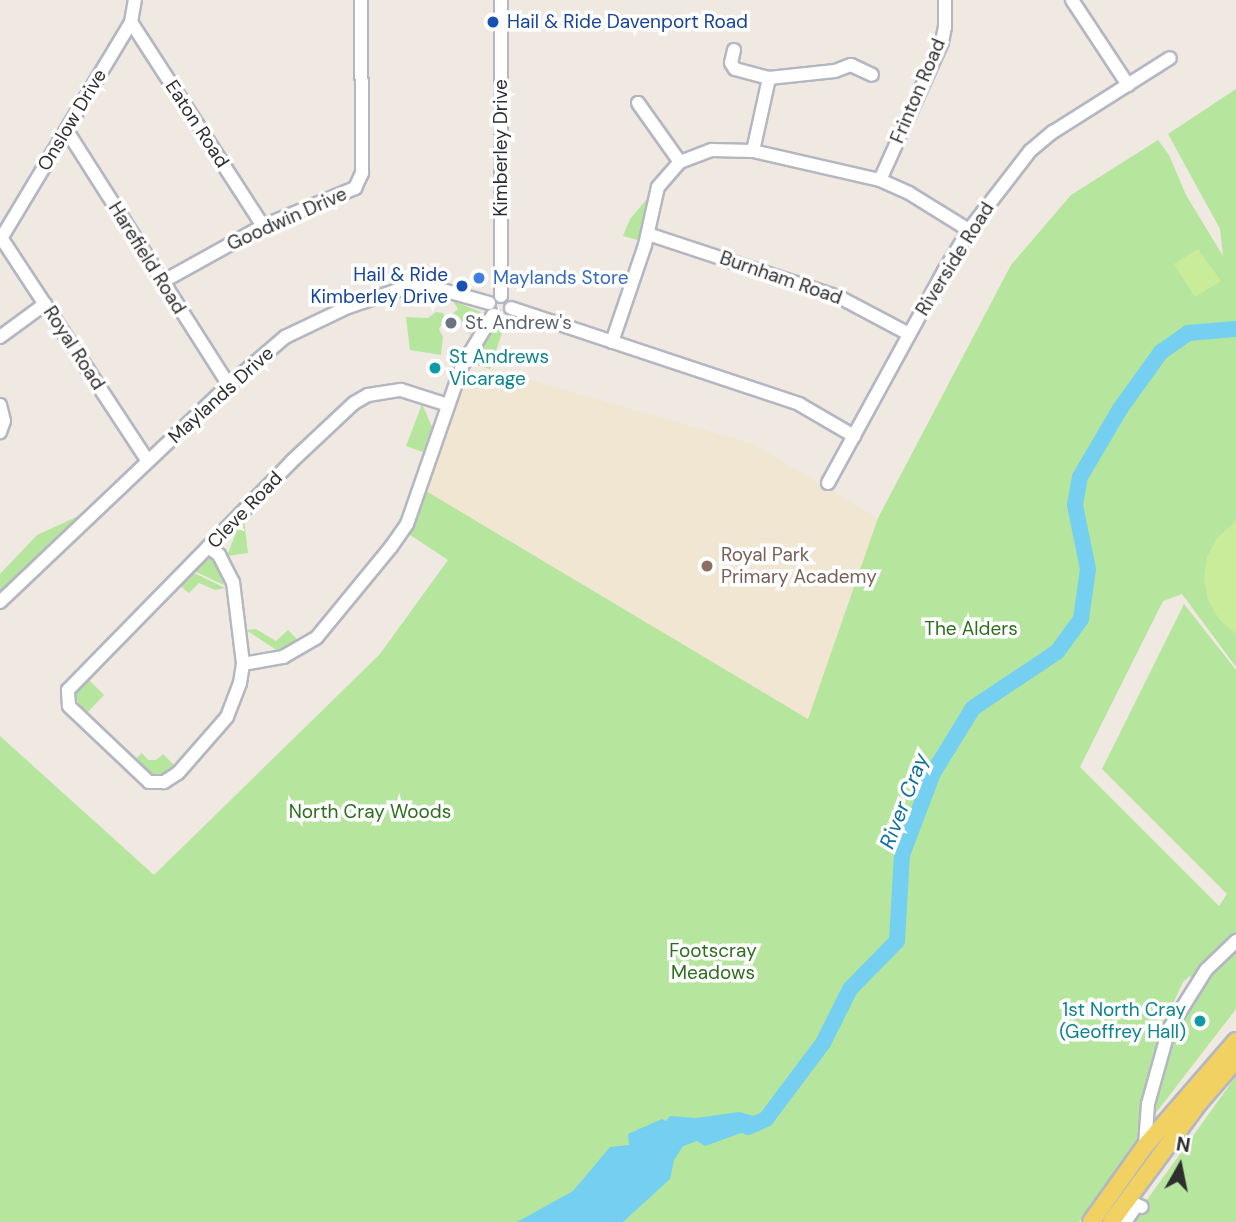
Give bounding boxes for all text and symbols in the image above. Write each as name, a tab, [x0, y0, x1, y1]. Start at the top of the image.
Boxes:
place label: Hail & Ride Davenport Road	[507, 11, 748, 33]
marker: Hail & Ride Davenport Road	[485, 14, 501, 30]
street label: Frinton Road	[886, 35, 950, 147]
street label: Onslow Drive	[33, 65, 111, 175]
street label: Eaton Road	[160, 76, 234, 172]
street label: Kimberley Drive	[490, 79, 512, 217]
street label: Goodwin Drive	[224, 182, 350, 256]
street label: Harefield Road	[104, 198, 190, 318]
street label: Riverside Road	[911, 198, 999, 320]
street label: Burnham Road	[717, 246, 845, 310]
place label: Hail & Ride Kimberley Drive	[310, 264, 448, 308]
place label: Maylands Store	[493, 267, 629, 289]
marker: Maylands Store	[471, 270, 487, 286]
marker: Hail & Ride Kimberley Drive	[454, 278, 470, 294]
street label: Royal Road	[39, 302, 109, 394]
place label: St. Andrew's	[465, 312, 572, 334]
marker: St. Andrew's	[443, 315, 459, 331]
street label: Maylands Drive	[164, 342, 278, 448]
place label: St Andrews Vicarage	[449, 346, 549, 390]
marker: St Andrews Vicarage	[427, 360, 443, 376]
street label: Cleve Road	[203, 467, 287, 553]
place label: Royal Park Primary Academy	[721, 544, 877, 588]
marker: Royal Park Primary Academy	[699, 558, 715, 574]
park label: The Alders	[924, 618, 1018, 640]
water label: River Cray	[874, 750, 934, 852]
park label: North Cray Woods	[289, 801, 451, 823]
park label: Footscray Meadows	[669, 940, 757, 984]
place label: 1st North Cray (Geoffrey Hall)	[1059, 999, 1186, 1043]
marker: 1st North Cray (Geoffrey Hall)	[1192, 1013, 1208, 1029]
north arrow	[1145, 1131, 1215, 1201]
text: N	[1175, 1131, 1192, 1158]

